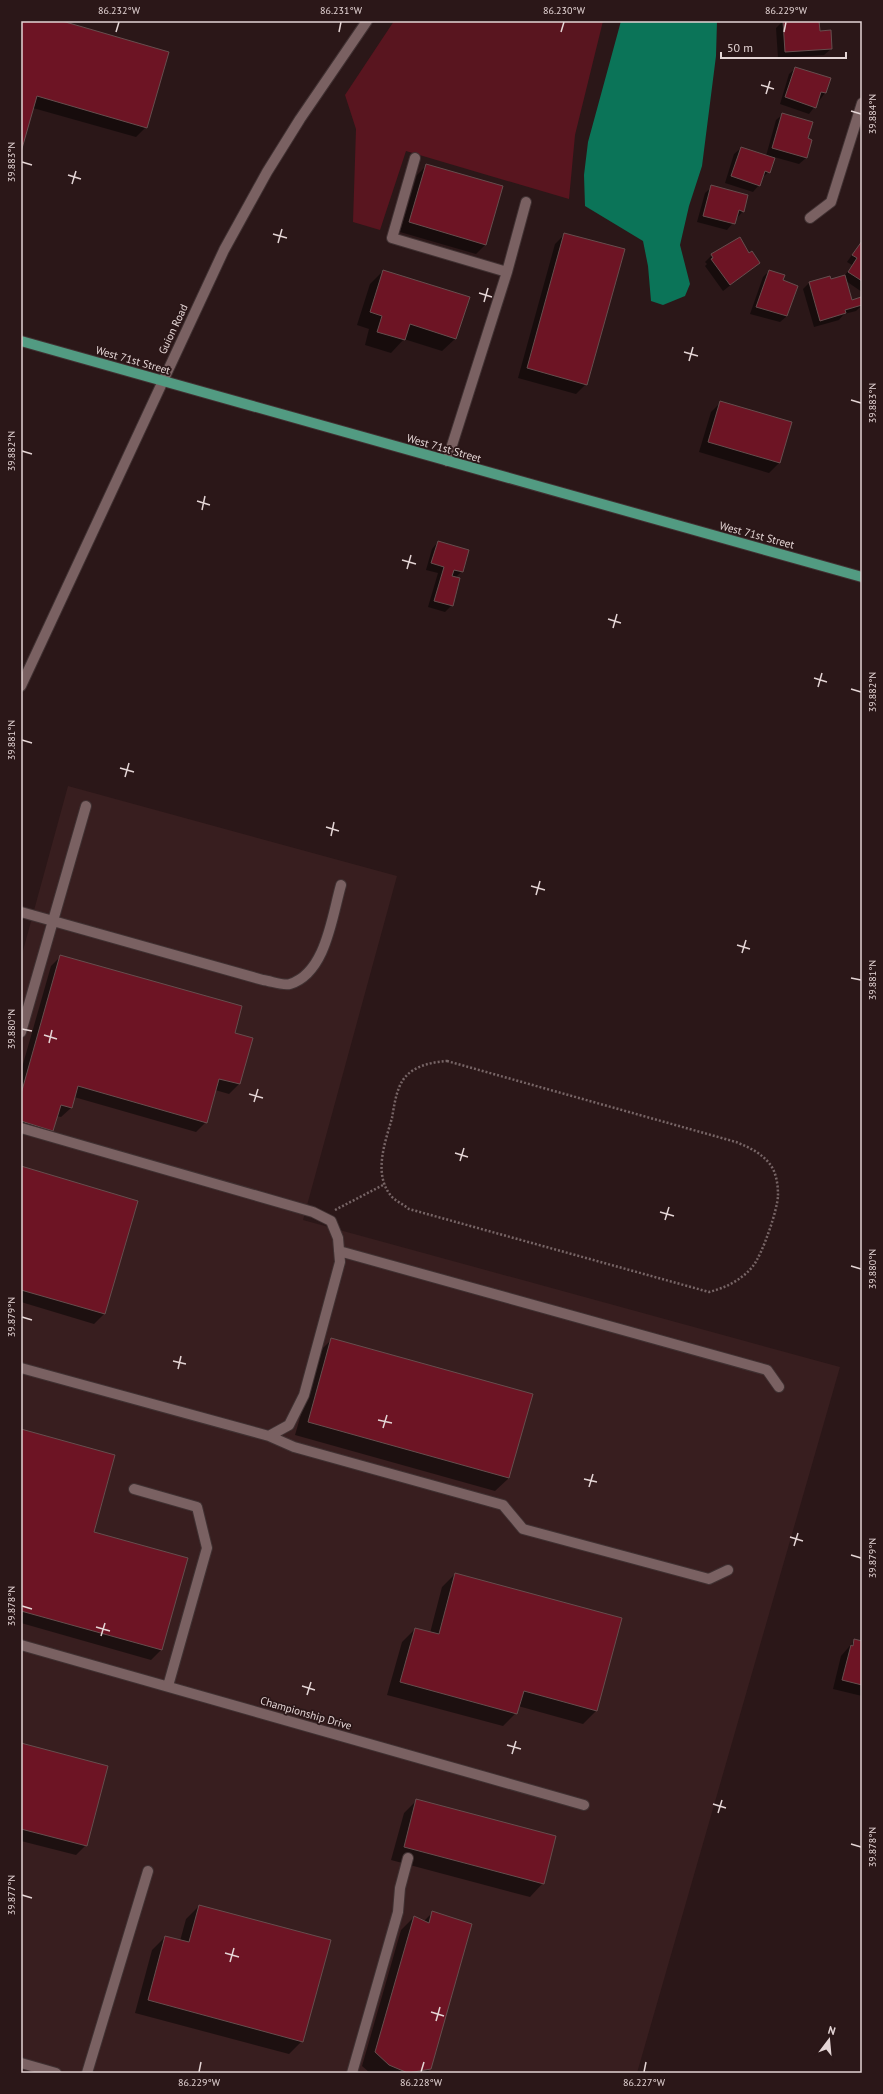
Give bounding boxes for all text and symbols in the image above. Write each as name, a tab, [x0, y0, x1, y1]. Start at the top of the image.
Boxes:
text: 86.232°W	[98, 4, 141, 17]
text: 86.231°W	[320, 4, 363, 17]
text: 86.230°W	[543, 4, 586, 17]
text: 86.229°W	[765, 4, 808, 17]
scale bar	[721, 34, 846, 60]
text: 50 m	[727, 40, 753, 55]
text: 39.884°N	[866, 94, 879, 134]
text: 39.883°N	[5, 142, 18, 182]
street label: Guion Road	[155, 302, 191, 356]
street label: West 71st Street	[94, 343, 172, 377]
text: 39.883°N	[866, 383, 879, 423]
text: 39.882°N	[5, 431, 18, 471]
street label: West 71st Street	[405, 431, 483, 465]
street label: West 71st Street	[718, 518, 796, 552]
text: 39.882°N	[866, 672, 879, 712]
text: 39.881°N	[5, 720, 18, 760]
text: 39.881°N	[866, 960, 879, 1000]
text: 39.880°N	[5, 1009, 18, 1049]
text: 39.880°N	[866, 1249, 879, 1289]
text: 39.879°N	[5, 1297, 18, 1337]
text: 39.879°N	[866, 1538, 879, 1578]
text: 39.878°N	[5, 1586, 18, 1626]
street label: Championship Drive	[259, 1693, 354, 1733]
text: 39.878°N	[866, 1827, 879, 1867]
text: 39.877°N	[5, 1875, 18, 1915]
north arrow	[809, 2020, 849, 2060]
text: N	[826, 2023, 837, 2038]
text: 86.229°W	[178, 2076, 221, 2089]
text: 86.228°W	[400, 2076, 443, 2089]
text: 86.227°W	[623, 2076, 666, 2089]

